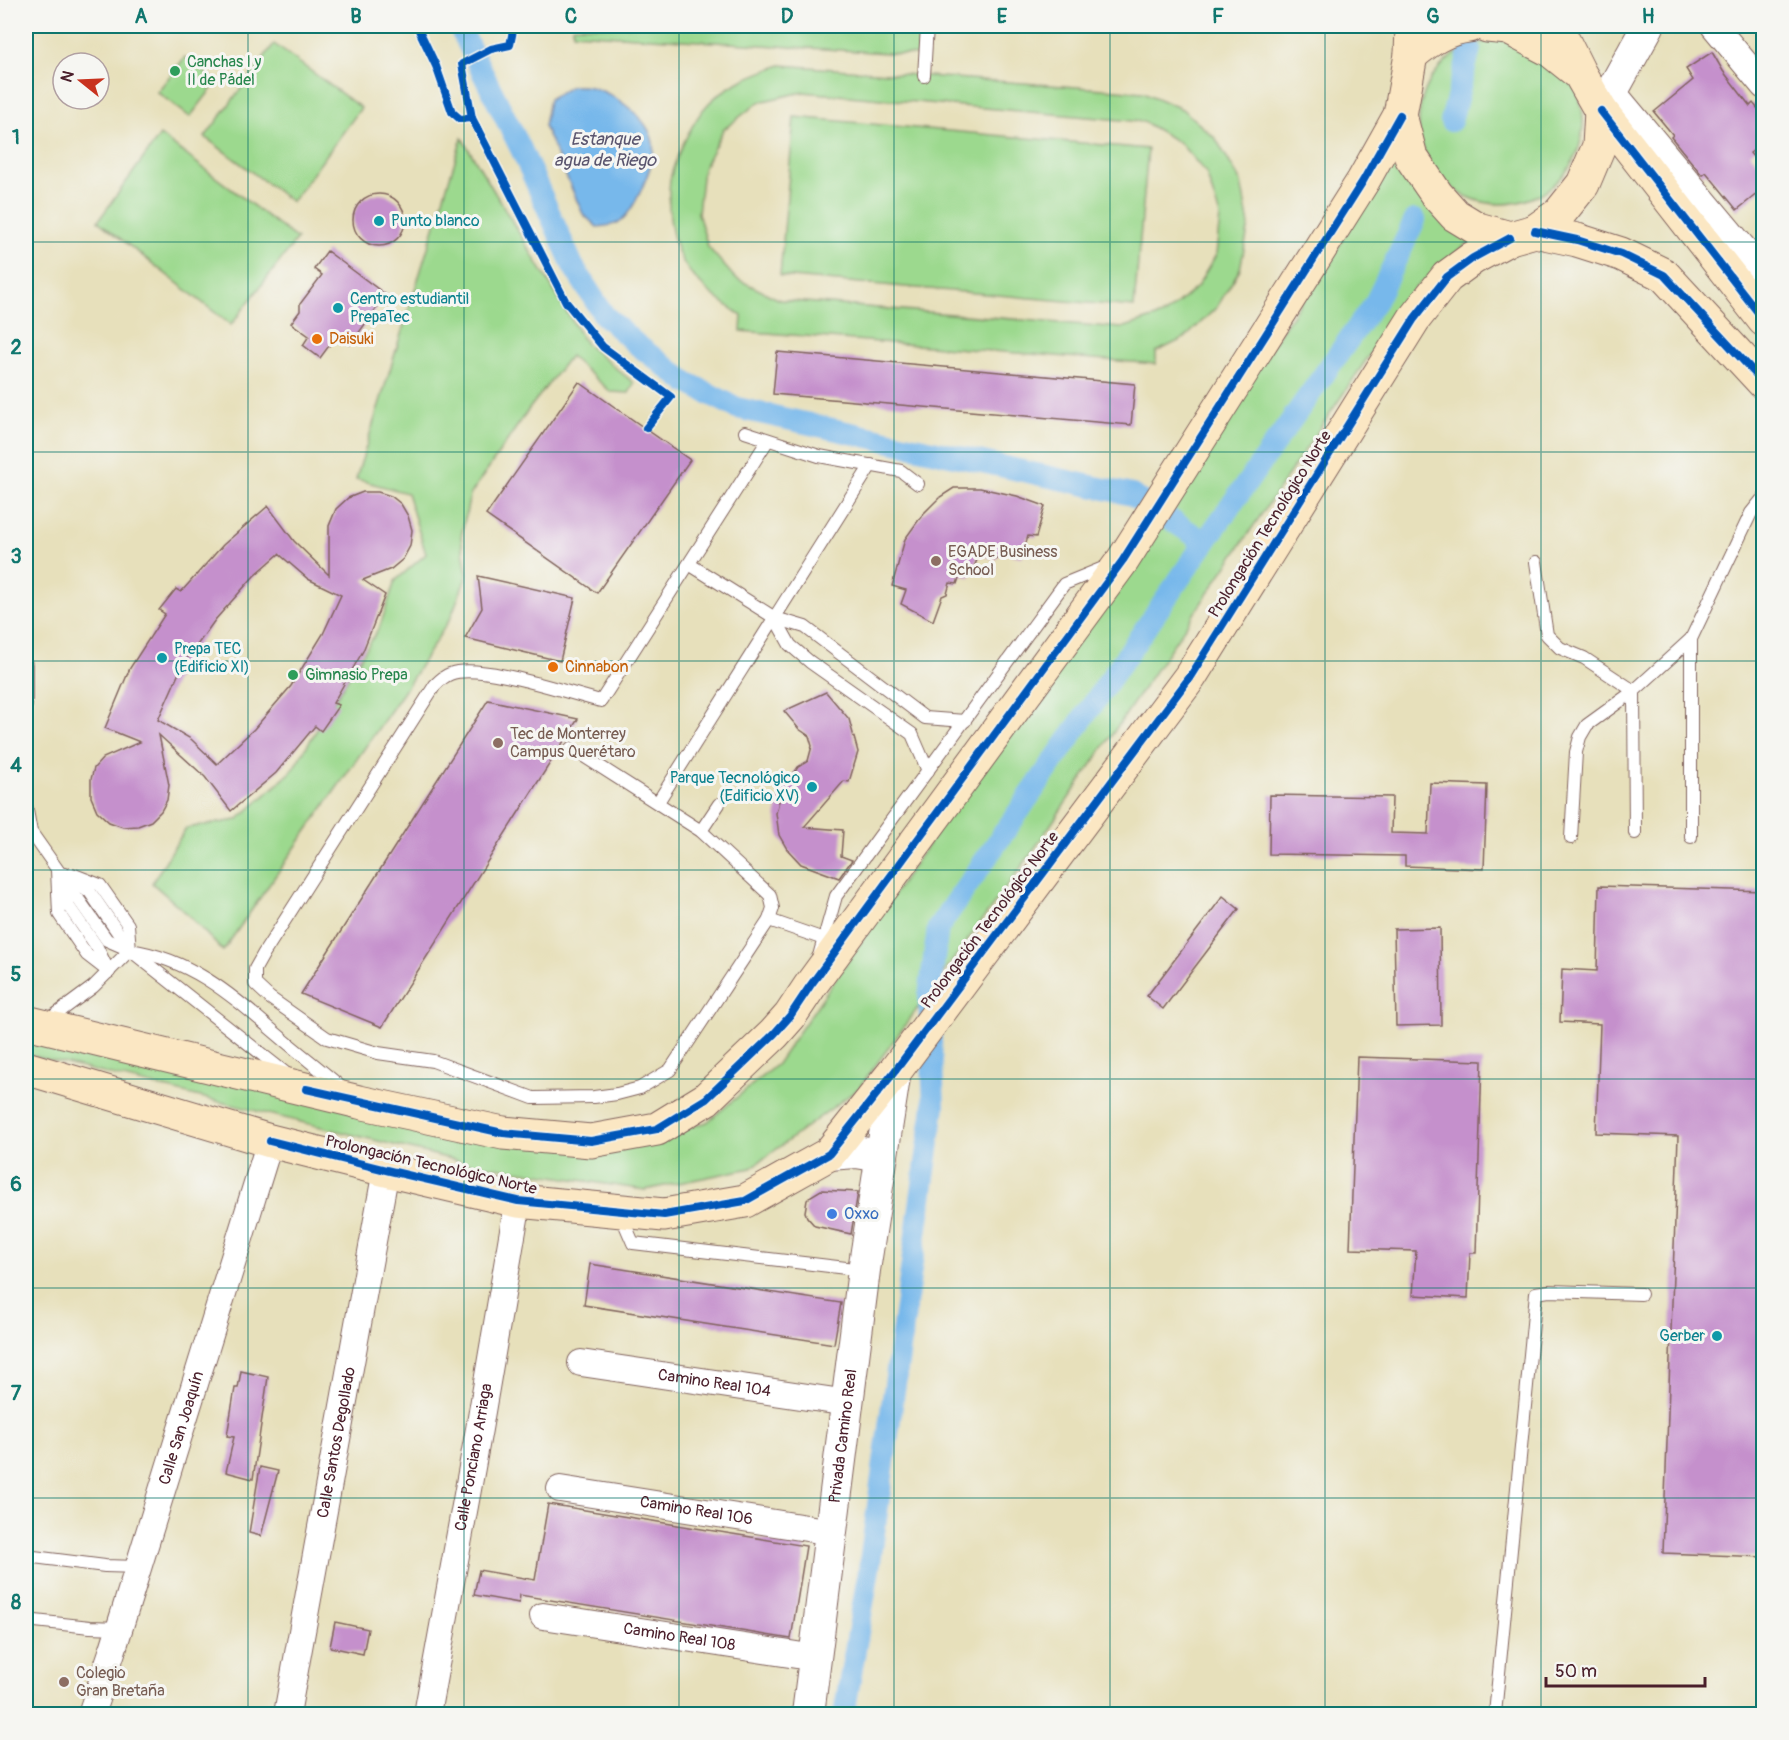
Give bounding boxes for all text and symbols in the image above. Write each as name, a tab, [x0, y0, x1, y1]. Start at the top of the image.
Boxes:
text: A	[135, 4, 148, 29]
text: B	[350, 4, 362, 29]
text: C	[565, 4, 577, 29]
text: D	[781, 4, 794, 29]
text: E	[997, 4, 1008, 29]
text: F	[1212, 4, 1224, 29]
text: G	[1426, 4, 1440, 29]
text: H	[1642, 4, 1655, 29]
north arrow	[51, 51, 111, 111]
place label: Canchas I y II de Pádel	[187, 52, 262, 90]
marker: Canchas I y II de Pádel	[168, 64, 182, 78]
text: N	[57, 68, 79, 85]
text: 1	[12, 125, 20, 150]
water label: Estanque agua de Riego	[554, 128, 657, 172]
place label: Punto blanco	[391, 211, 480, 231]
marker: Punto blanco	[372, 214, 386, 228]
place label: Centro estudiantil PrepaTec	[350, 289, 469, 327]
marker: Centro estudiantil PrepaTec	[331, 301, 345, 315]
place label: Daisuki	[329, 329, 374, 349]
marker: Daisuki	[310, 332, 324, 346]
text: 2	[10, 335, 22, 360]
street label: Prolongación Tecnológico Norte	[1204, 427, 1336, 621]
place label: EGADE Business School	[948, 542, 1057, 580]
text: 3	[10, 544, 22, 569]
marker: EGADE Business School	[929, 554, 943, 568]
place label: Prepa TEC (Edificio XI)	[174, 639, 250, 677]
marker: Prepa TEC (Edificio XI)	[155, 651, 169, 665]
place label: Cinnabon	[565, 657, 628, 677]
marker: Cinnabon	[546, 660, 560, 674]
place label: Gimnasio Prepa	[305, 665, 408, 685]
marker: Gimnasio Prepa	[286, 668, 300, 682]
place label: Tec de Monterrey Campus Querétaro	[510, 724, 636, 762]
marker: Tec de Monterrey Campus Querétaro	[491, 736, 505, 750]
text: 4	[10, 753, 22, 778]
place label: Parque Tecnológico (Edificio XV)	[670, 768, 800, 806]
marker: Parque Tecnológico (Edificio XV)	[805, 780, 819, 794]
street label: Prolongación Tecnológico Norte	[917, 827, 1063, 1012]
text: 5	[11, 962, 22, 987]
street label: Prolongación Tecnológico Norte	[323, 1131, 539, 1199]
text: 6	[10, 1172, 22, 1197]
place label: Oxxo	[844, 1204, 879, 1224]
marker: Oxxo	[825, 1207, 839, 1221]
place label: Gerber	[1659, 1326, 1705, 1346]
marker: Gerber	[1710, 1329, 1724, 1343]
street label: Calle Santos Degollado	[313, 1365, 360, 1520]
street label: Camino Real 104	[657, 1365, 772, 1401]
street label: Privada Camino Real	[825, 1368, 861, 1504]
street label: Calle San Joaquín	[154, 1369, 208, 1487]
text: 7	[11, 1381, 22, 1406]
street label: Calle Ponciano Arriaga	[451, 1382, 497, 1533]
street label: Camino Real 106	[638, 1492, 754, 1529]
text: 8	[11, 1590, 21, 1615]
street label: Camino Real 108	[622, 1619, 737, 1655]
scale bar	[1546, 1650, 1705, 1688]
text: 50 m	[1555, 1660, 1597, 1683]
place label: Colegio Gran Bretaña	[76, 1663, 165, 1701]
marker: Colegio Gran Bretaña	[57, 1675, 71, 1689]

